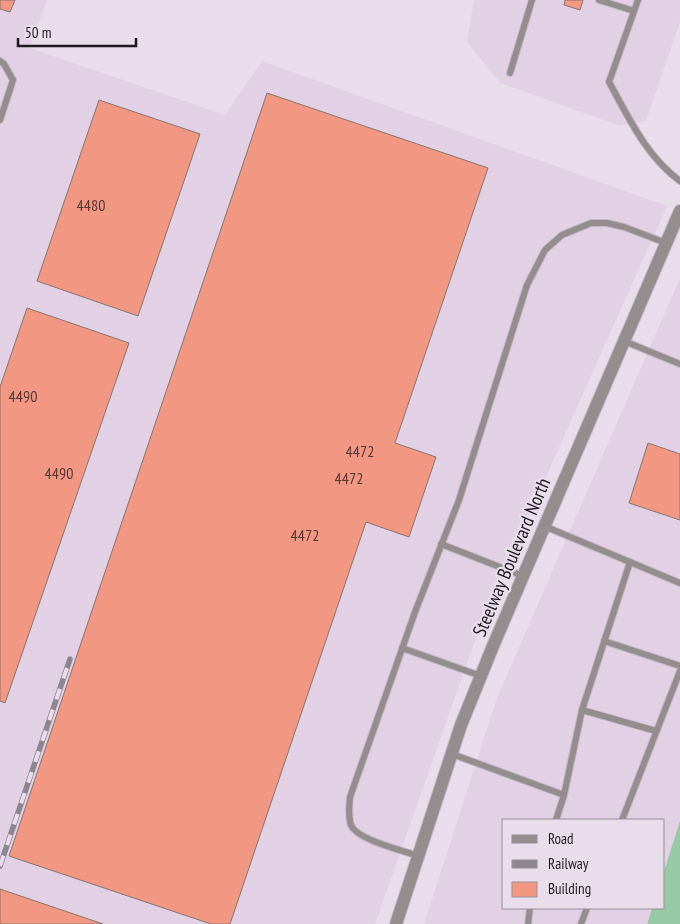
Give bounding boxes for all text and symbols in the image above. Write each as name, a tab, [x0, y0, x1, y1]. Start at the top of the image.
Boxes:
scale bar	[18, 15, 135, 47]
text: 50 m	[25, 23, 51, 42]
house number: 4480	[77, 195, 105, 215]
house number: 4490	[9, 386, 37, 406]
house number: 4472	[346, 441, 374, 461]
house number: 4490	[45, 463, 73, 483]
house number: 4472	[335, 468, 363, 488]
street label: Steelway Boulevard North	[467, 474, 555, 640]
house number: 4472	[291, 525, 319, 545]
legend	[502, 819, 665, 909]
text: Road	[548, 829, 574, 848]
text: Railway	[548, 854, 589, 873]
text: Building	[548, 879, 591, 898]

